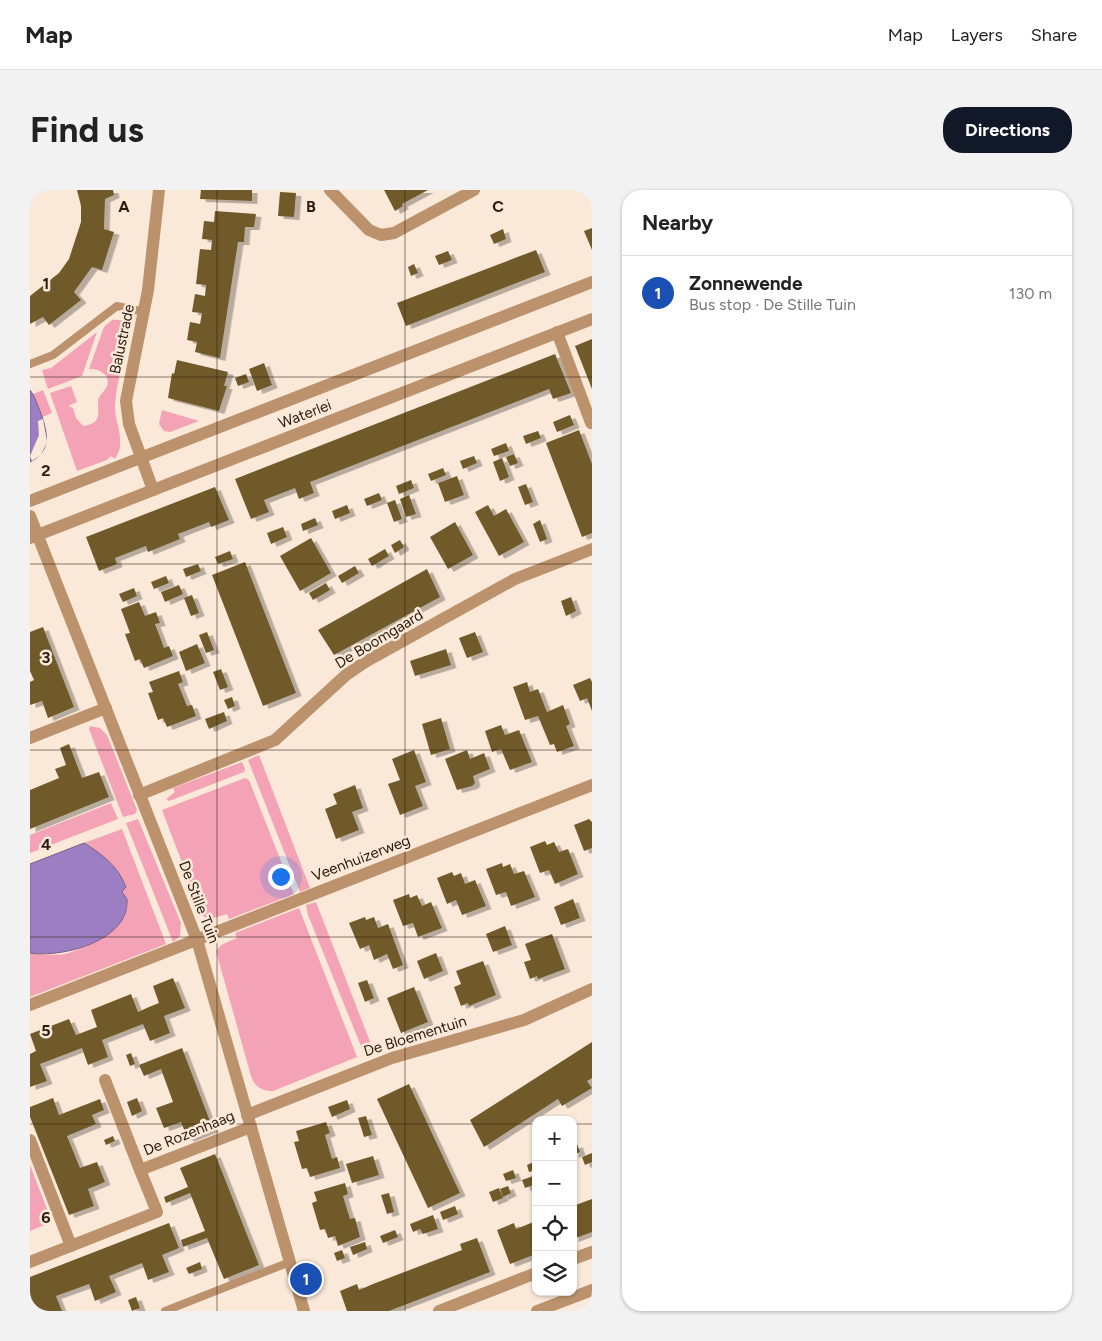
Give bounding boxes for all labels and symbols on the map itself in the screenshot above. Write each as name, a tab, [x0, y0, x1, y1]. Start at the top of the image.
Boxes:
text: A	[118, 197, 130, 216]
text: B	[306, 197, 316, 216]
text: C	[492, 197, 504, 216]
text: 1	[43, 274, 49, 293]
street label: Balustrade	[106, 302, 138, 376]
street label: Waterlei	[276, 396, 334, 432]
text: 2	[41, 461, 51, 480]
street label: De Boomgaard	[332, 606, 426, 672]
text: 3	[42, 648, 51, 667]
street label: Veenhuizerweg	[309, 831, 413, 885]
text: 4	[41, 835, 51, 854]
street label: De Stille Tuin	[175, 858, 223, 946]
your location	[268, 864, 294, 890]
street label: De Bloementuin	[361, 1012, 469, 1060]
text: 5	[41, 1021, 51, 1040]
street label: De Rozenhaag	[141, 1107, 237, 1159]
text: 6	[41, 1208, 51, 1227]
pin: 1	[290, 1260, 322, 1298]

